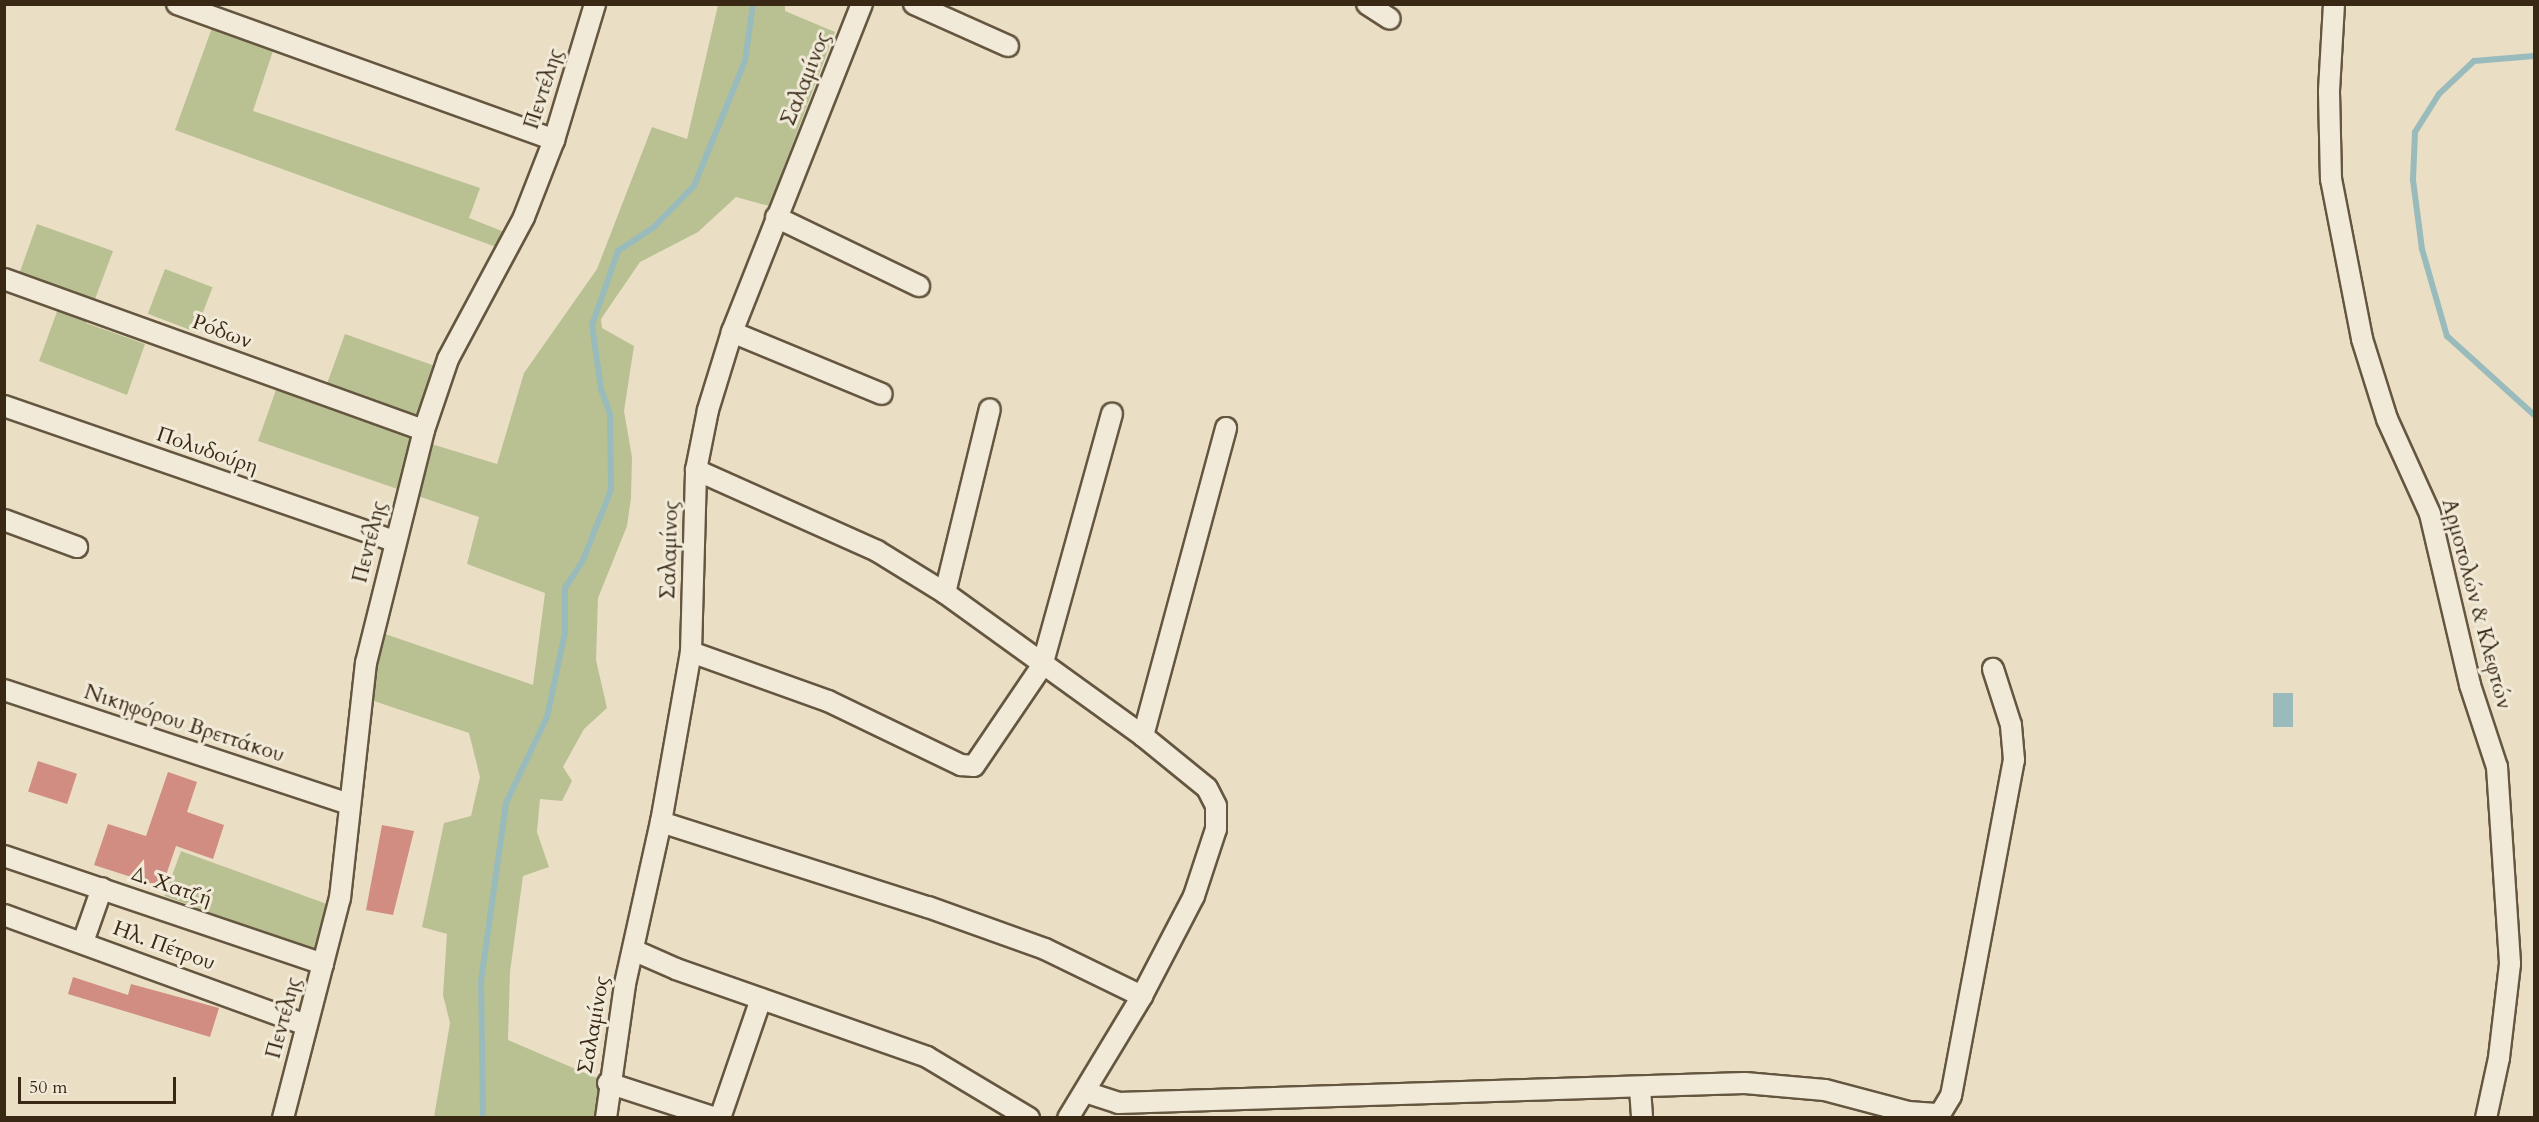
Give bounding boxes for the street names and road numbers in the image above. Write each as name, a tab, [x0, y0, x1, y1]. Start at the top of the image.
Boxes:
street label: Σαλαμίνος	[776, 29, 836, 129]
street label: Πεντέλης	[519, 46, 569, 132]
street label: Ρόδων	[189, 310, 255, 354]
street label: Πολυδούρη	[153, 422, 261, 480]
street label: Αρμοτολών & Κλεφτών	[2436, 496, 2516, 712]
street label: Πεντέλης	[348, 499, 392, 585]
street label: Σαλαμίνος	[656, 500, 684, 600]
street label: Νικηφόρου Βρεττάκου	[81, 680, 287, 768]
street label: Δ. Χατζή	[128, 861, 216, 913]
street label: Ηλ. Πέτρου	[110, 916, 218, 976]
street label: Σαλαμίνος	[573, 974, 615, 1076]
street label: Πεντέλης	[261, 975, 307, 1061]

